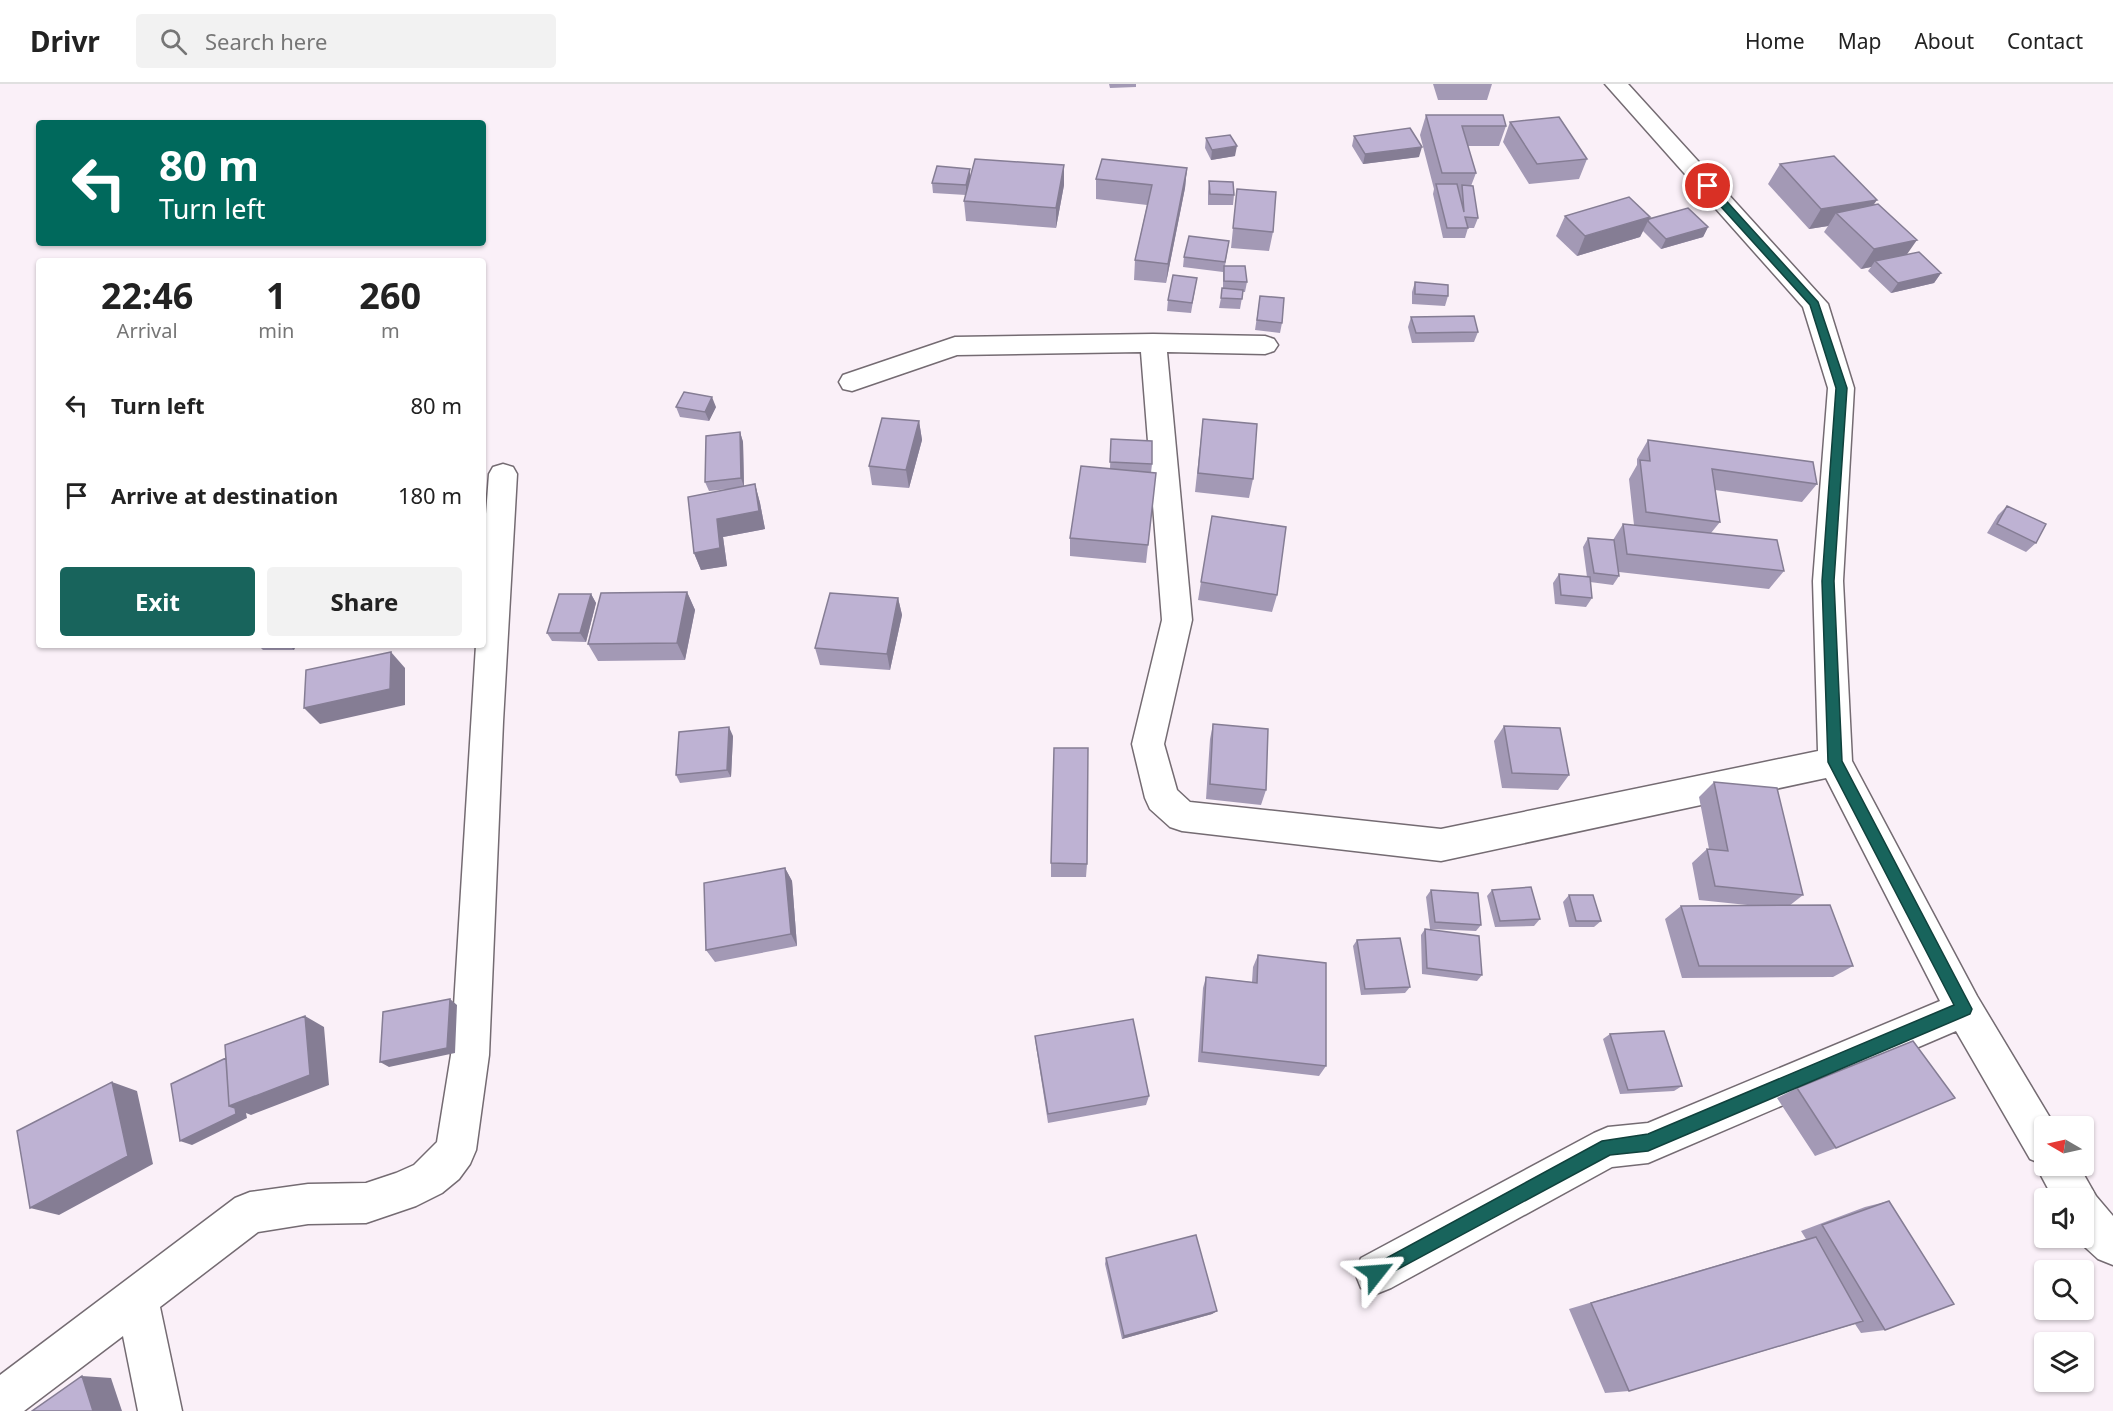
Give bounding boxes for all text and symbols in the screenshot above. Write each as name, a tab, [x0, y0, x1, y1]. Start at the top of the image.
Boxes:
search box	[136, 14, 556, 68]
text: Drivr	[30, 22, 100, 60]
icon: search	[157, 25, 190, 58]
text: Search here	[205, 26, 327, 56]
text: Home	[1745, 27, 1805, 55]
text: Map	[1838, 27, 1881, 55]
text: About	[1914, 27, 1974, 55]
text: Contact	[2007, 27, 2083, 55]
text: 80 m	[159, 136, 259, 193]
icon: left	[60, 144, 138, 222]
pin	[1682, 160, 1733, 211]
icon: arrive	[1691, 169, 1724, 202]
text: Turn left	[159, 190, 265, 227]
text: 22:46	[101, 271, 193, 320]
text: 1	[266, 271, 287, 320]
text: 260	[359, 271, 421, 320]
text: Arrival	[117, 317, 178, 344]
text: min	[258, 317, 294, 344]
text: m	[381, 317, 400, 344]
icon: left	[60, 389, 93, 422]
text: Turn left	[111, 390, 205, 420]
text: 80 m	[411, 390, 462, 420]
icon: arrive	[60, 479, 93, 512]
text: Arrive at destination	[111, 480, 338, 510]
text: 180 m	[398, 480, 462, 510]
button: Exit	[60, 567, 255, 636]
button: Share	[267, 567, 462, 636]
north arrow	[2034, 1116, 2094, 1176]
map controls	[2034, 1116, 2094, 1392]
button: sound	[2034, 1188, 2094, 1248]
position arrow	[1344, 1241, 1408, 1305]
button: search	[2034, 1260, 2094, 1320]
button: layers	[2034, 1332, 2094, 1392]

